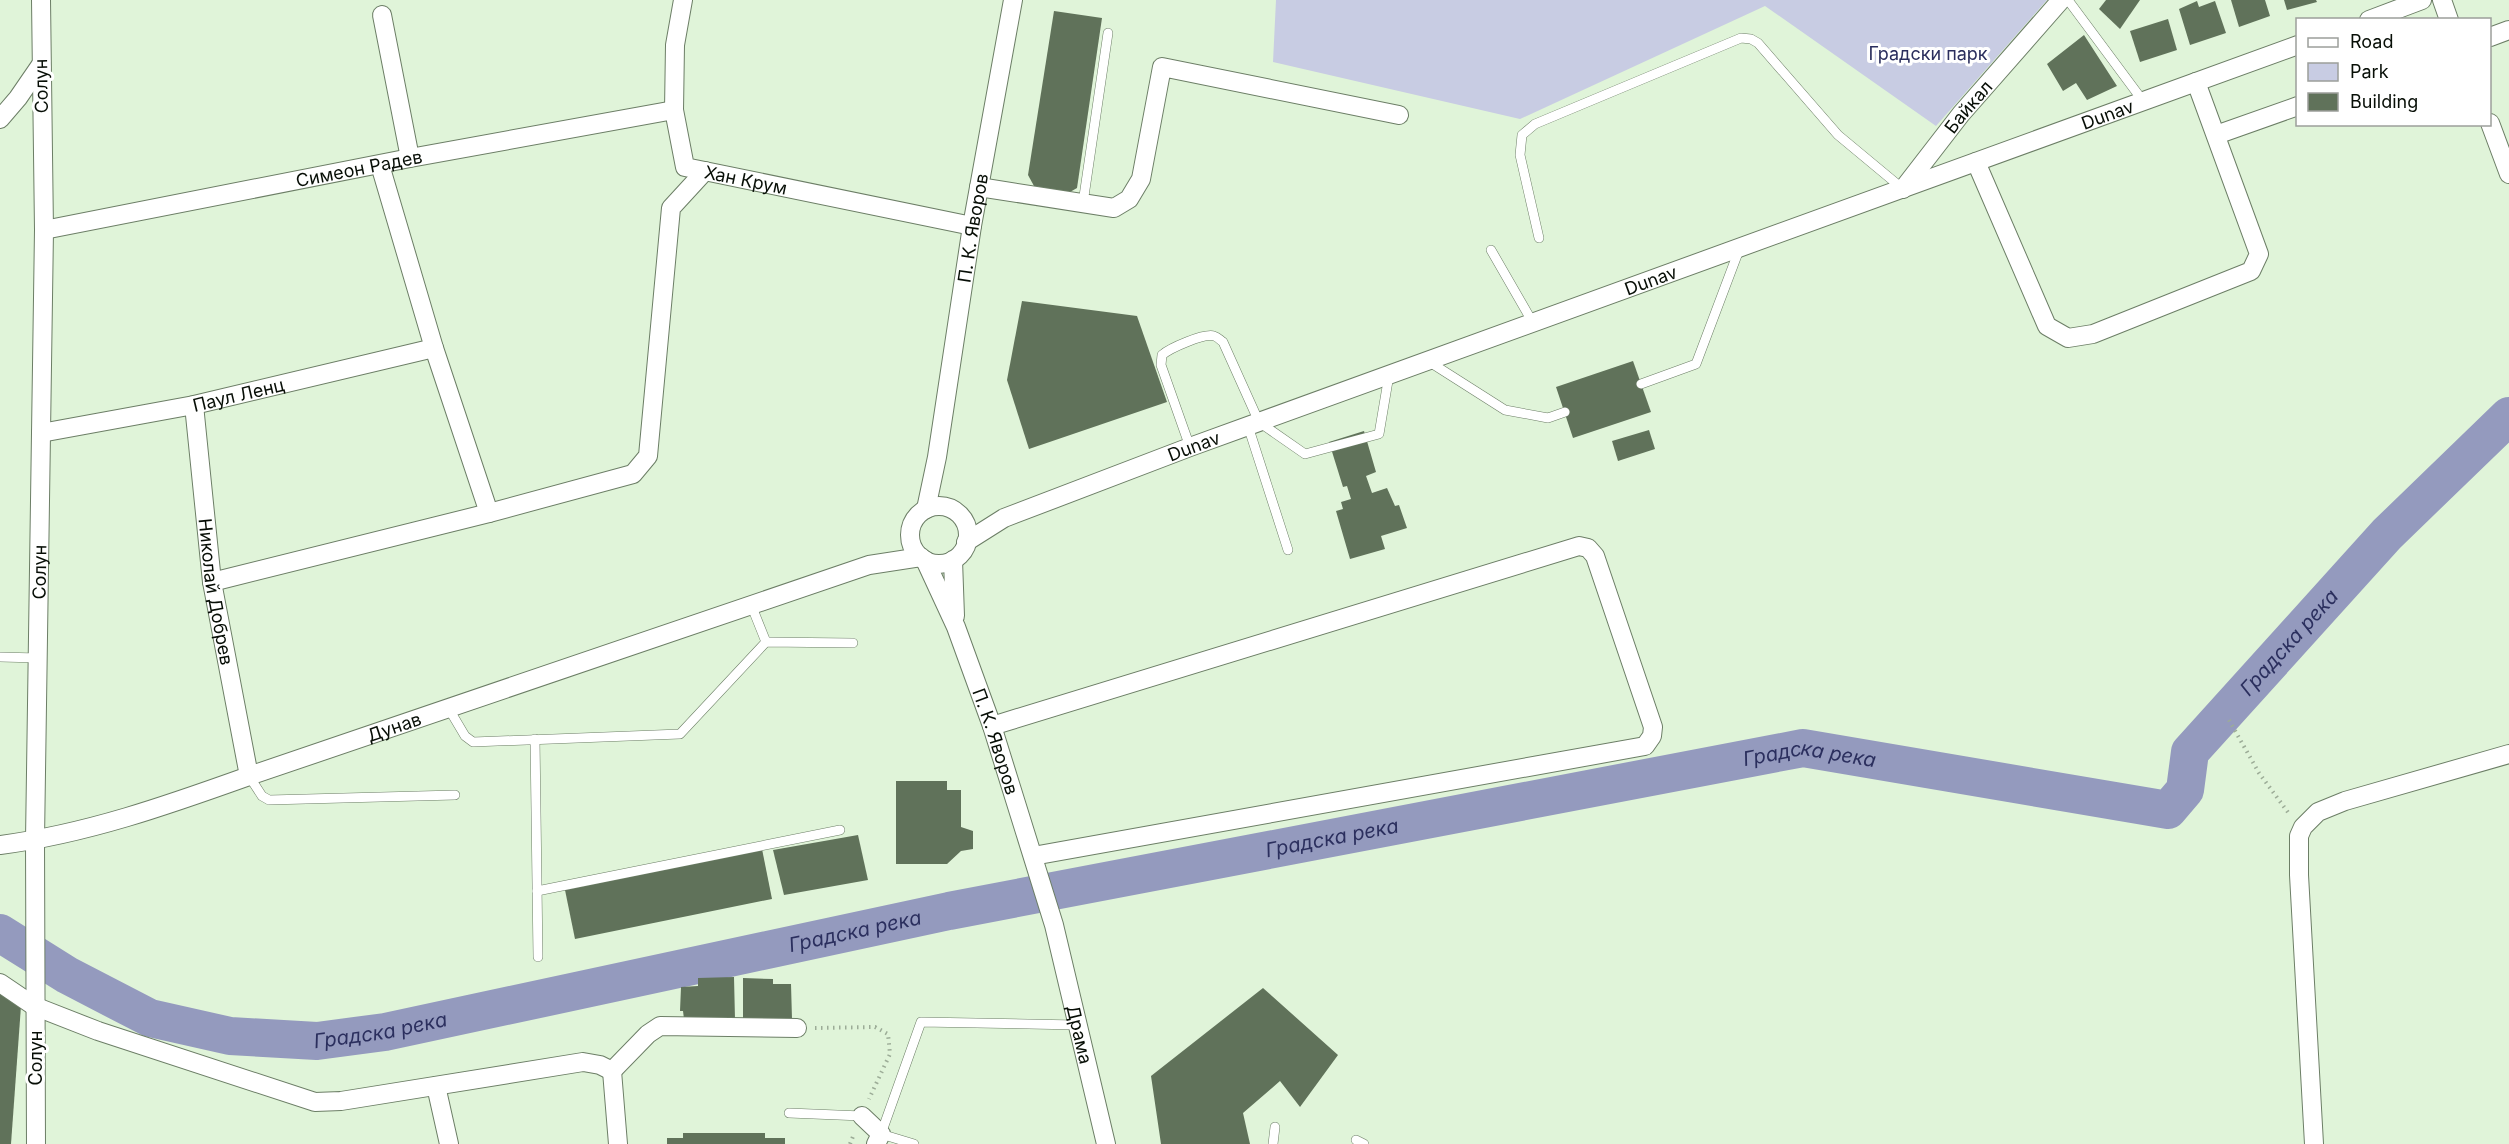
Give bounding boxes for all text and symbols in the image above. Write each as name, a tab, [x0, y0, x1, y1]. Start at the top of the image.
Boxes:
legend	[2296, 18, 2491, 126]
text: Road	[2350, 31, 2393, 52]
park label: Градски парк	[1868, 43, 1988, 64]
street label: Солун	[30, 58, 52, 114]
text: Park	[2350, 61, 2389, 82]
street label: Байкал	[1940, 76, 1996, 137]
text: Building	[2350, 91, 2418, 112]
street label: Dunav	[2078, 95, 2137, 133]
street label: Симеон Радев	[294, 145, 424, 191]
street label: Хан Крум	[703, 161, 789, 198]
street label: П. К. Яворов	[953, 171, 992, 284]
street label: Dunav	[1622, 261, 1680, 299]
street label: Паул Ленц	[190, 373, 286, 415]
street label: Dunav	[1165, 427, 1223, 465]
street label: Николай Добрев	[195, 517, 238, 667]
street label: Солун	[28, 544, 50, 600]
water label: Градска река	[2235, 584, 2343, 701]
street label: П. К. Яворов	[969, 685, 1023, 797]
street label: Дунав	[364, 708, 424, 746]
water label: Градска река	[1741, 736, 1878, 772]
water label: Градска река	[1263, 813, 1400, 862]
water label: Градска река	[787, 905, 923, 957]
street label: Драма	[1063, 1003, 1097, 1066]
water label: Градска река	[312, 1007, 449, 1053]
street label: Солун	[25, 1031, 46, 1085]

